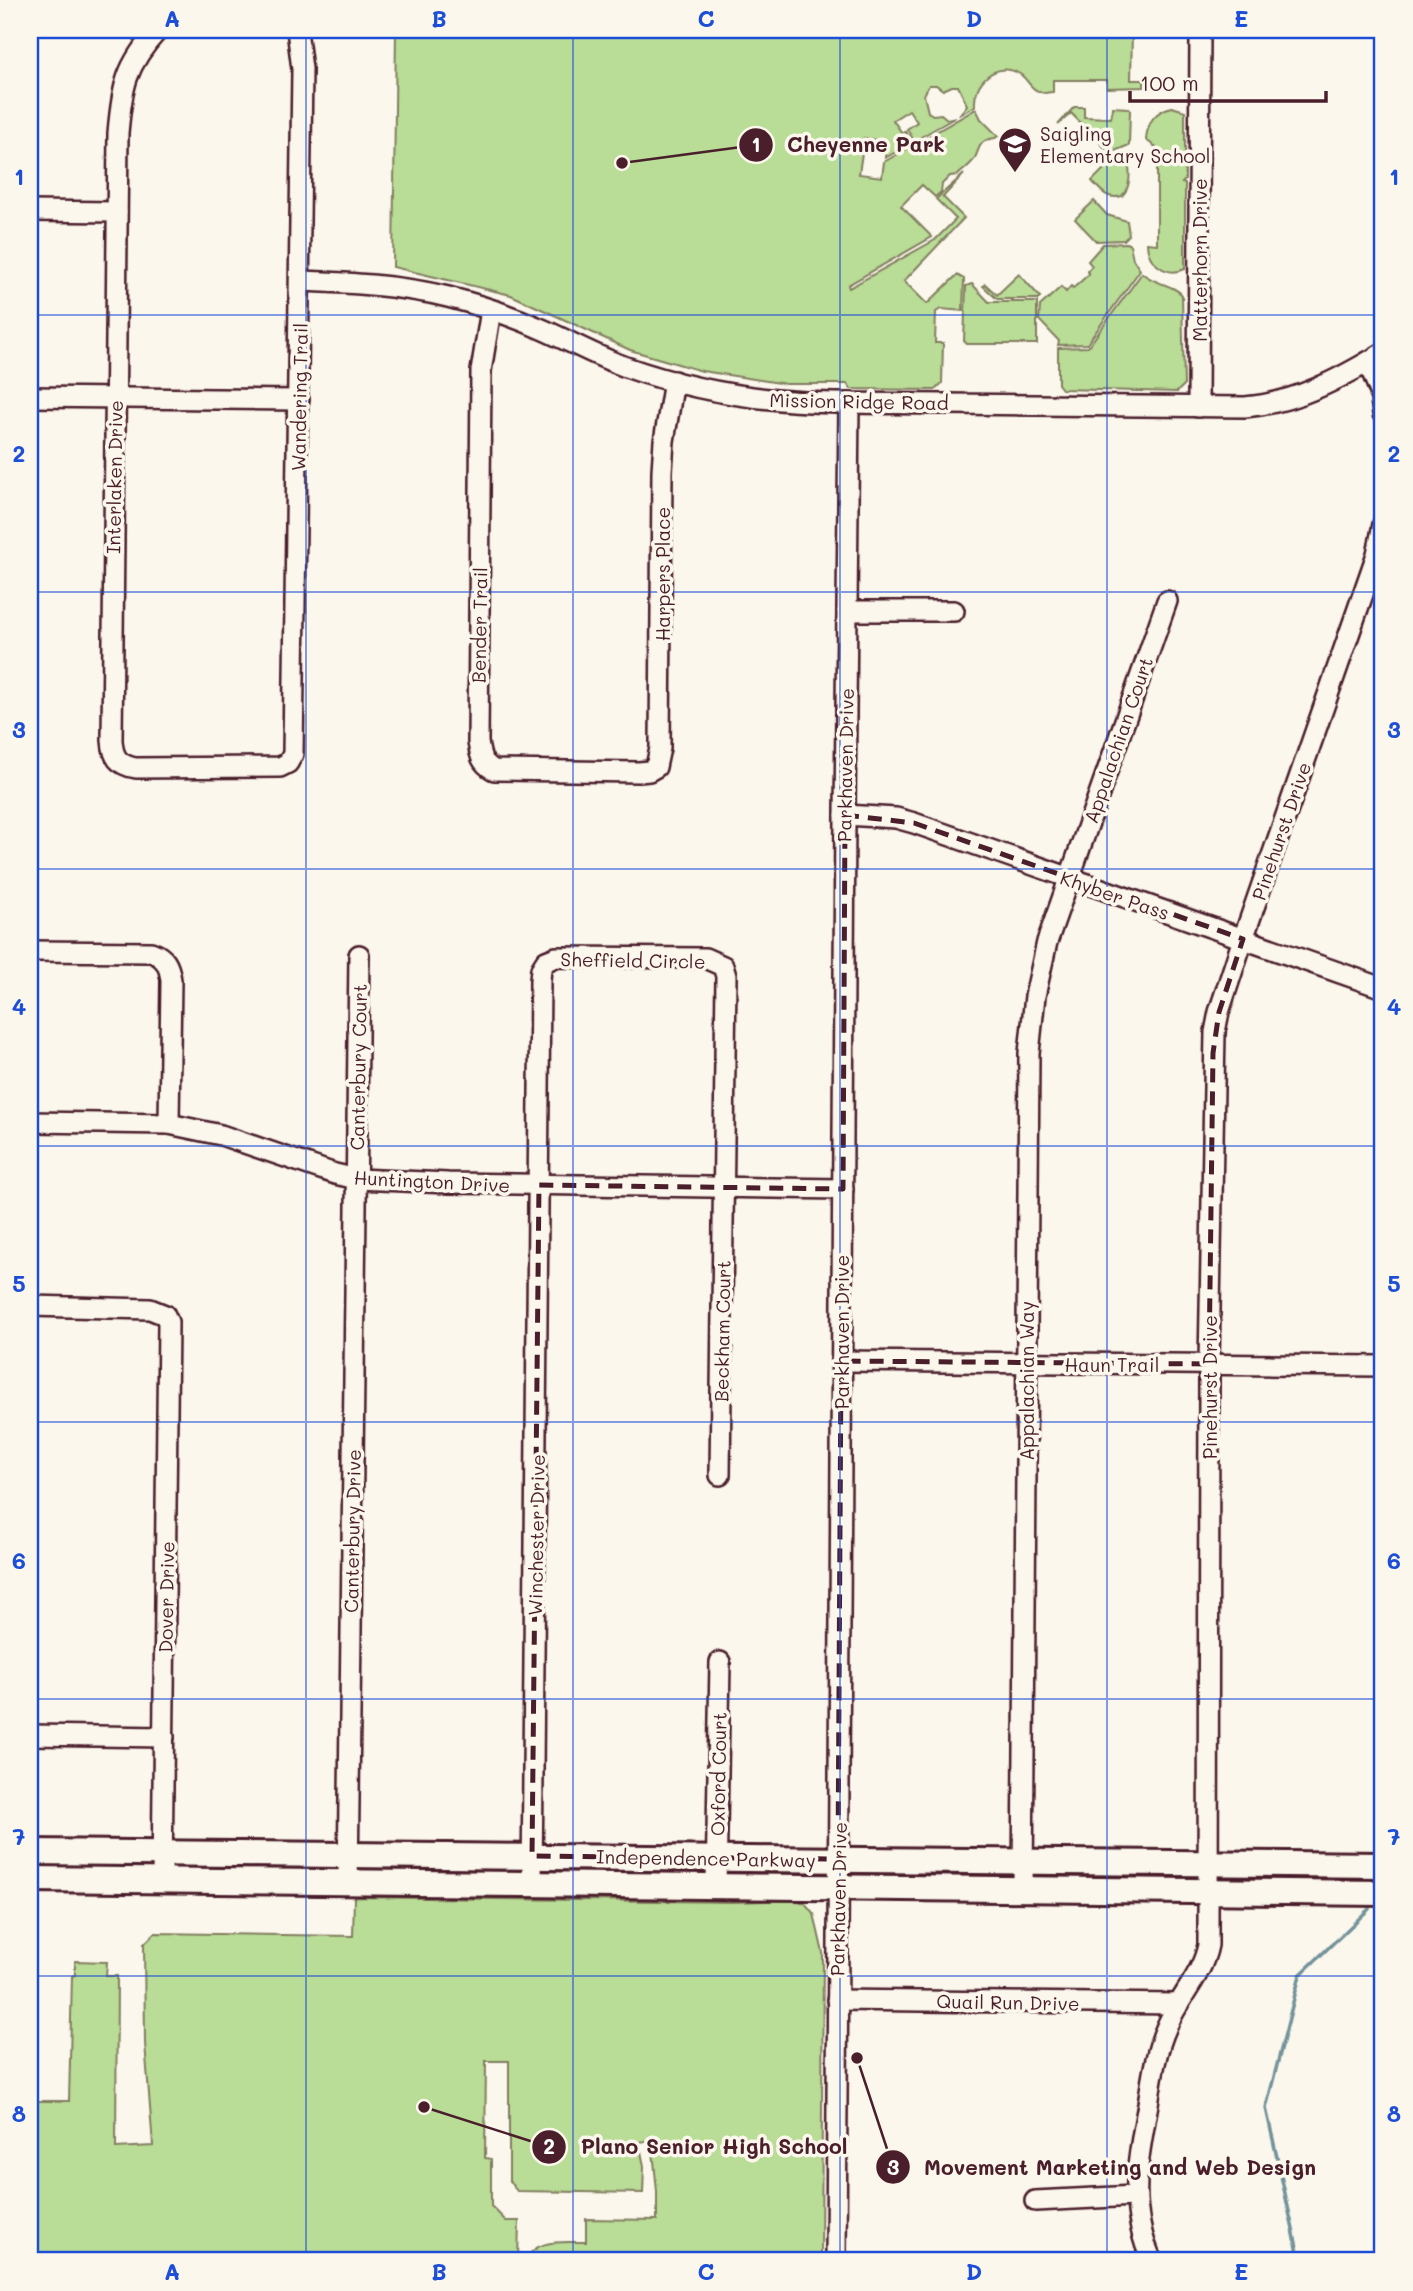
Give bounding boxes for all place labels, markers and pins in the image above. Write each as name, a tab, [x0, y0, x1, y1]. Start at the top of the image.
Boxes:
place label: Saigling Elementary School	[1040, 121, 1210, 168]
callout: Cheyenne Park	[738, 124, 959, 166]
school or university icon: Saigling Elementary School	[996, 125, 1034, 174]
callout: Plano Senior High School	[531, 2126, 861, 2168]
callout: Movement Marketing and Web Design	[875, 2146, 1330, 2188]

